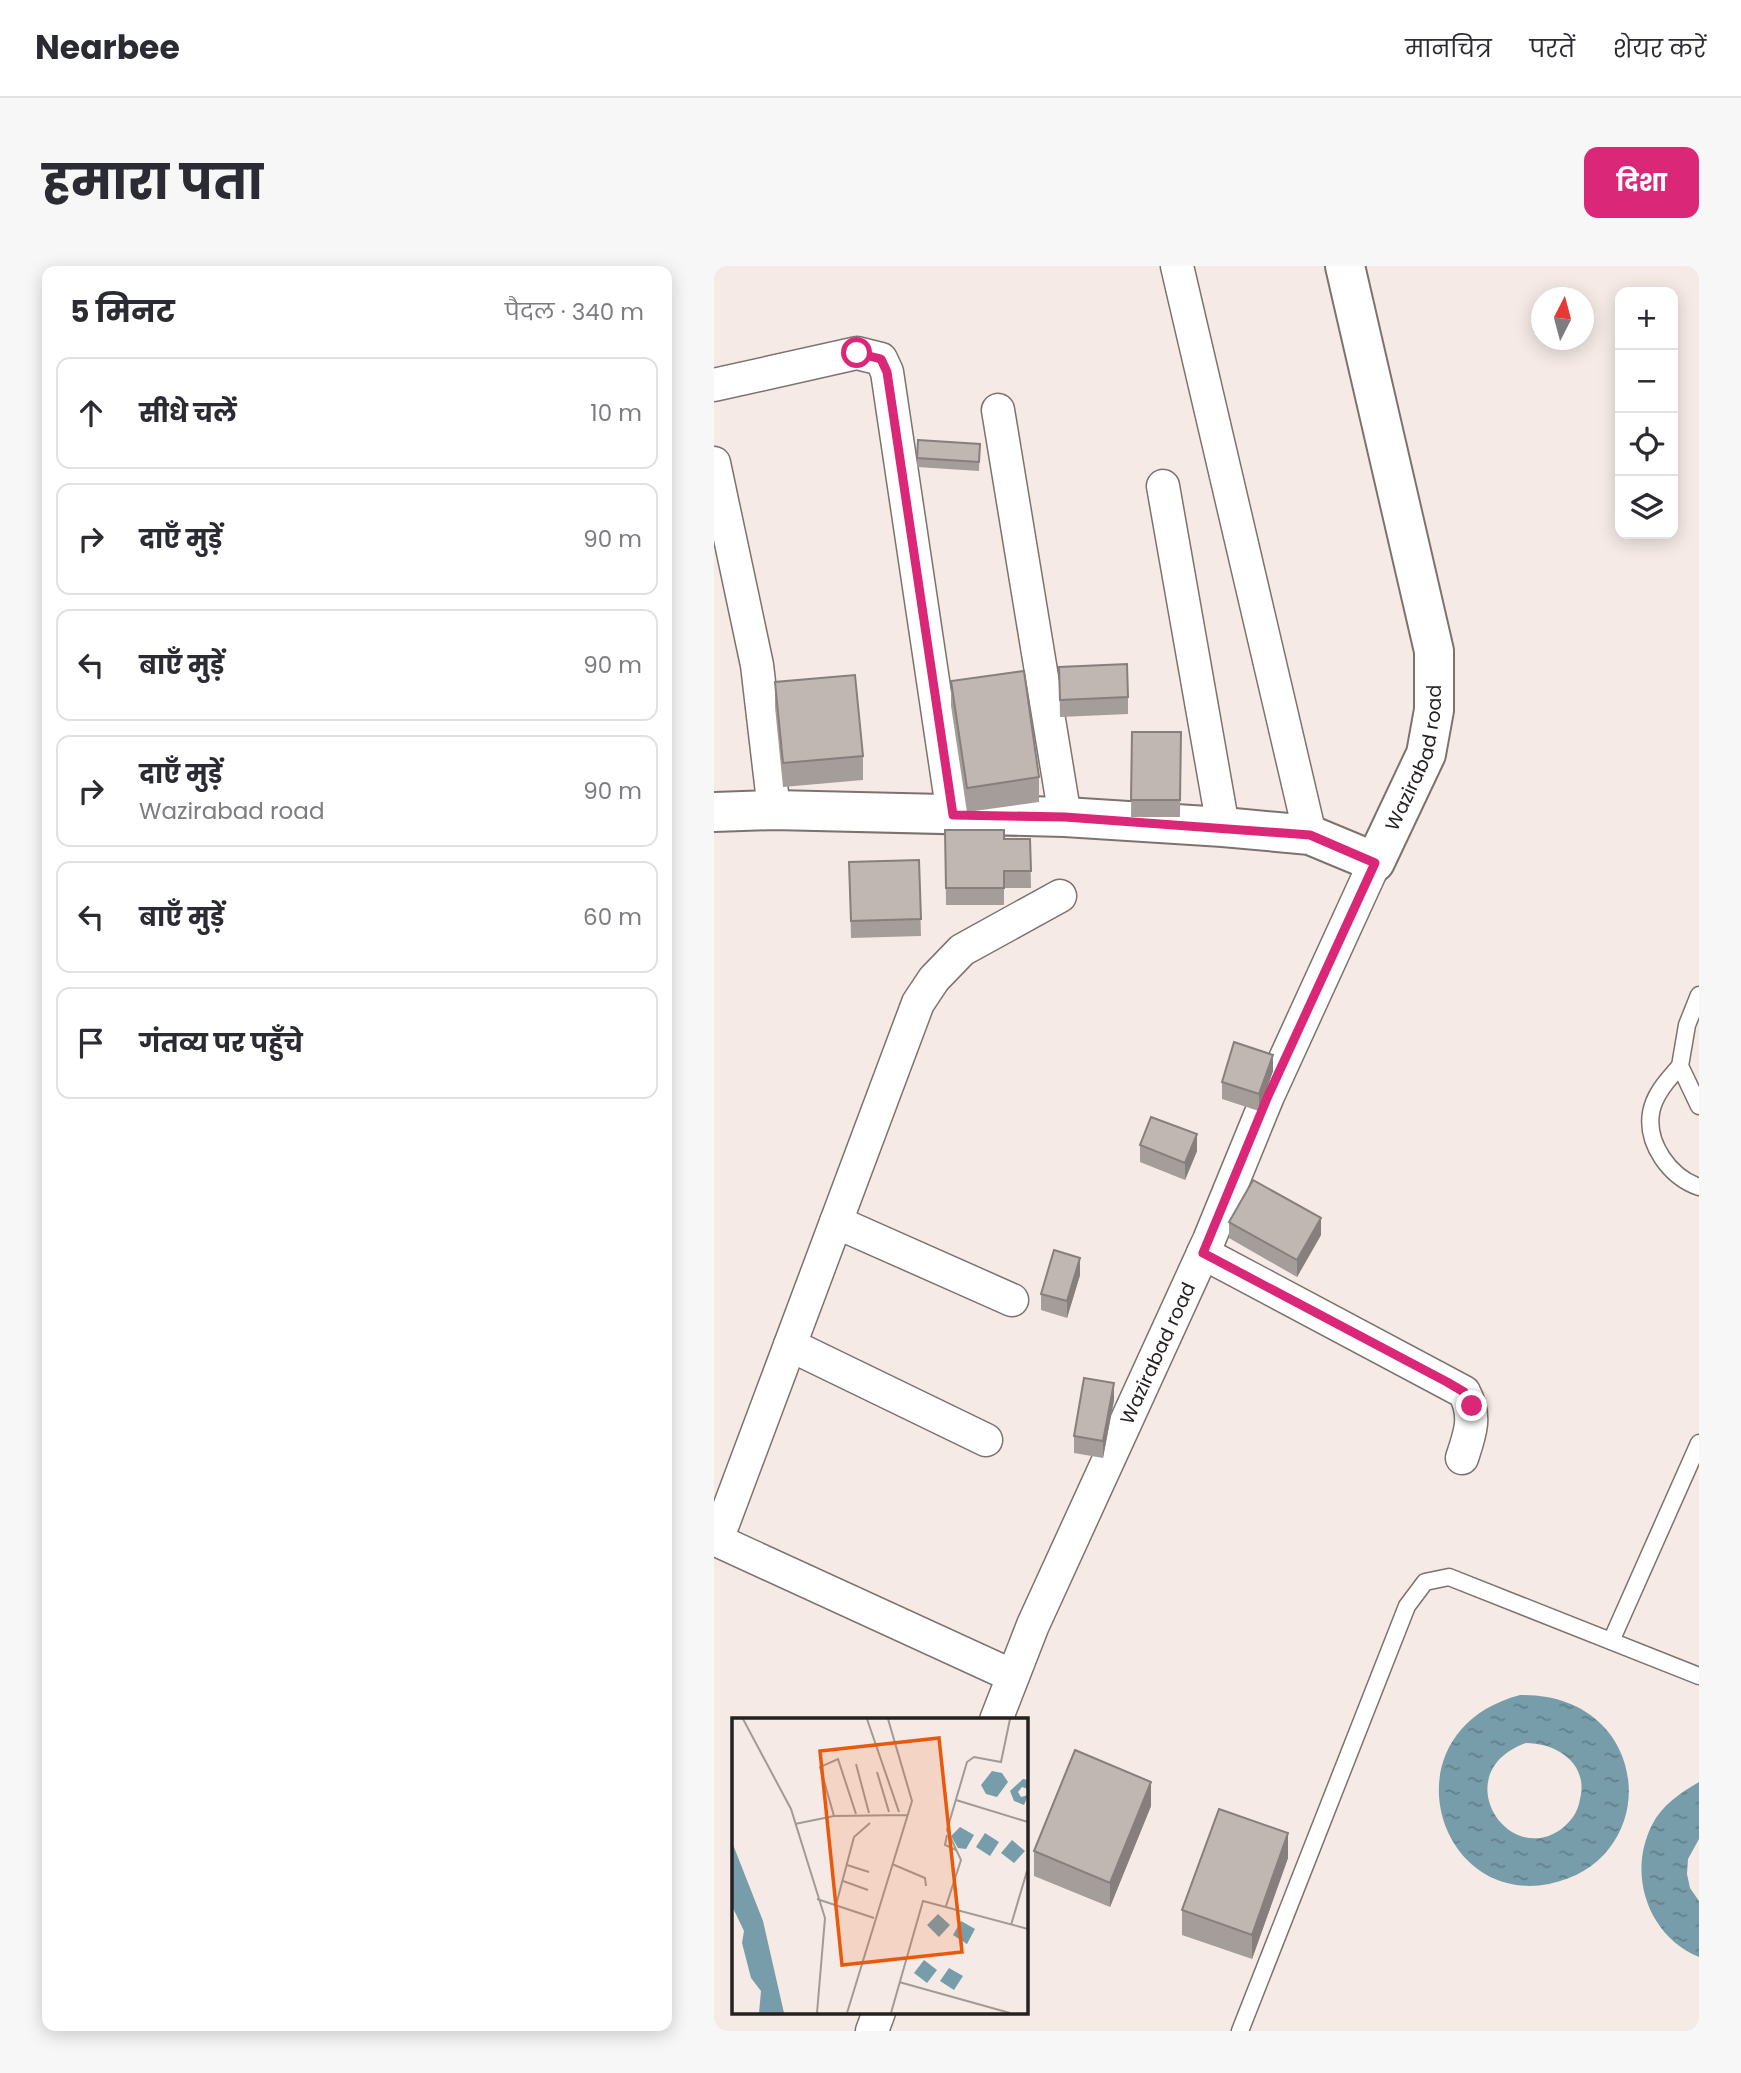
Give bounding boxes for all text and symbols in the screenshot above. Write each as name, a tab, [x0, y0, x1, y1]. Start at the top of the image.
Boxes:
text: Nearbee	[35, 24, 180, 71]
text: मानचित्र	[1405, 32, 1492, 65]
text: परतें	[1530, 32, 1575, 65]
text: शेयर करें	[1613, 32, 1706, 65]
button: दिशा	[1584, 147, 1699, 218]
text: हमारा पता	[42, 148, 263, 216]
north arrow	[1531, 287, 1594, 350]
map controls	[1615, 287, 1678, 539]
button: +	[1615, 287, 1678, 350]
text: 5 मिनट	[70, 290, 175, 333]
text: पैदल · 340 m	[505, 296, 644, 328]
route start	[841, 337, 872, 368]
button: −	[1615, 350, 1678, 413]
icon: ahead	[72, 394, 110, 432]
text: सीधे चलें	[139, 395, 237, 431]
text: 10 m	[590, 397, 642, 429]
button: locate	[1615, 413, 1678, 476]
button: layers	[1615, 476, 1678, 539]
icon: right	[72, 520, 110, 558]
text: दाएँ मुड़ें	[139, 521, 222, 557]
text: 90 m	[583, 523, 642, 555]
icon: left	[72, 646, 110, 684]
text: बाएँ मुड़ें	[139, 647, 224, 683]
text: 90 m	[583, 649, 642, 681]
street label: Wazirabad road	[1379, 685, 1448, 835]
text: दाएँ मुड़ें	[139, 756, 222, 792]
icon: right	[72, 772, 110, 810]
text: 90 m	[583, 775, 642, 807]
text: Wazirabad road	[139, 795, 324, 827]
icon: left	[72, 898, 110, 936]
text: बाएँ मुड़ें	[139, 899, 224, 935]
text: 60 m	[583, 901, 642, 933]
icon: arrive	[72, 1024, 110, 1062]
text: गंतव्य पर पहुँचे	[139, 1025, 303, 1061]
street label: Wazirabad road	[1114, 1278, 1202, 1429]
route end	[1456, 1390, 1487, 1421]
inset map	[732, 1718, 1027, 2014]

